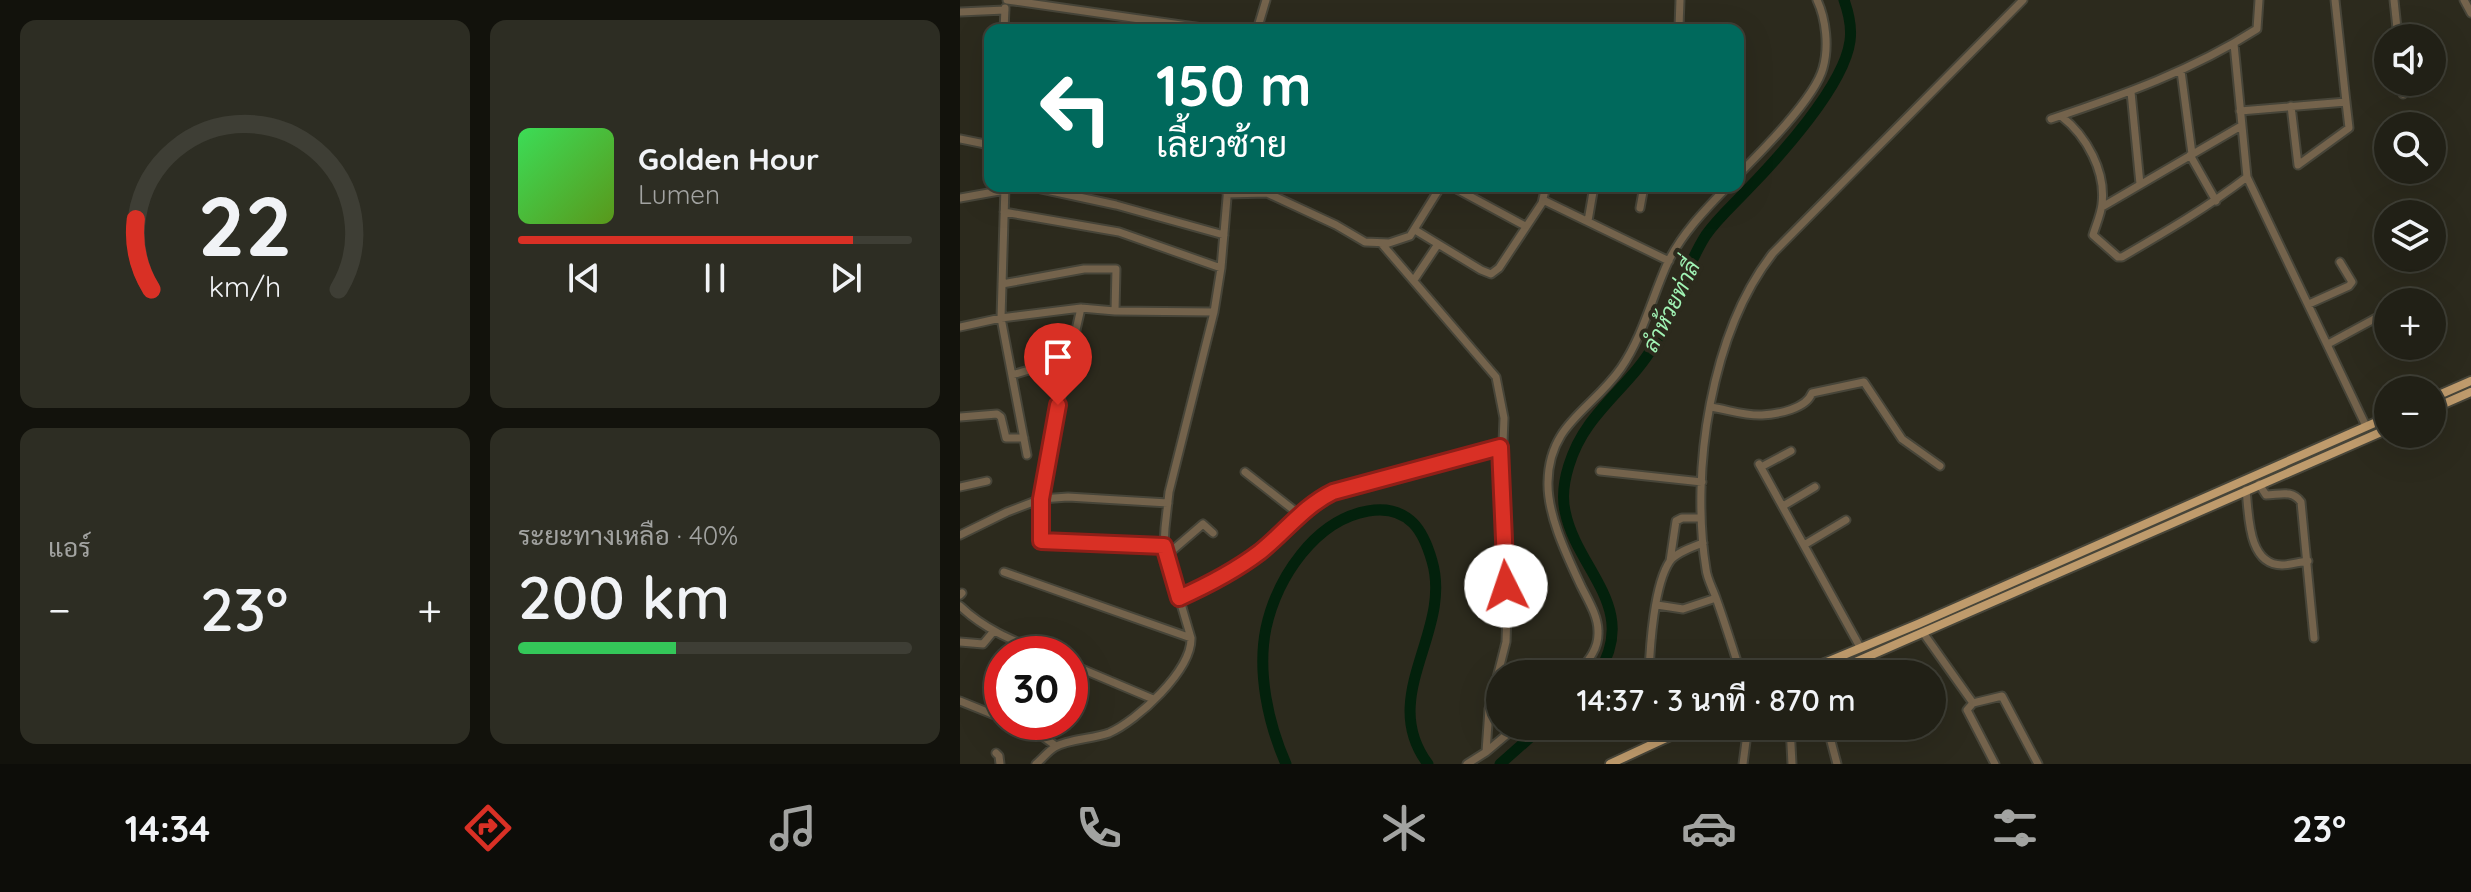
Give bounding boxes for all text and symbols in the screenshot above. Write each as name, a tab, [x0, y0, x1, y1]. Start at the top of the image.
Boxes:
map controls	[2374, 24, 2446, 448]
button: sound	[2374, 24, 2446, 96]
text: 150 m	[1156, 50, 1312, 120]
icon: left	[1024, 56, 1128, 160]
button: search	[2374, 112, 2446, 184]
text: เลี้ยวซ้าย	[1156, 121, 1287, 166]
text: Golden Hour	[638, 140, 819, 178]
text: 22	[198, 172, 292, 276]
text: Lumen	[638, 178, 720, 211]
button: layers	[2374, 200, 2446, 272]
water label: ลำห้วยท่าลี่	[1632, 251, 1707, 357]
icon: previous	[562, 256, 606, 300]
icon: pause	[693, 256, 737, 300]
icon: next	[824, 256, 868, 300]
text: km/h	[209, 268, 281, 304]
button: +	[2374, 288, 2446, 360]
pin	[1024, 323, 1092, 405]
icon: arrive	[1036, 335, 1080, 379]
button: −	[2374, 376, 2446, 448]
text: ระยะทางเหลือ · 40%	[518, 519, 738, 552]
text: แอร์	[48, 531, 91, 564]
position arrow	[1464, 544, 1548, 628]
text: 200 km	[518, 559, 730, 634]
text: 23°	[200, 571, 288, 646]
text: −	[48, 582, 71, 637]
text: +	[417, 582, 442, 637]
speed limit sign: 30	[984, 636, 1088, 740]
text: 14:37 · 3 นาที · 870 m	[1576, 681, 1856, 719]
icon: directions	[460, 800, 516, 856]
icon: music	[765, 800, 821, 856]
icon: phone	[1071, 800, 1127, 856]
icon: climate	[1376, 800, 1432, 856]
icon: car	[1681, 800, 1737, 856]
icon: filters	[1987, 800, 2043, 856]
text: 14:34	[125, 806, 210, 851]
text: 23°	[2292, 806, 2346, 851]

